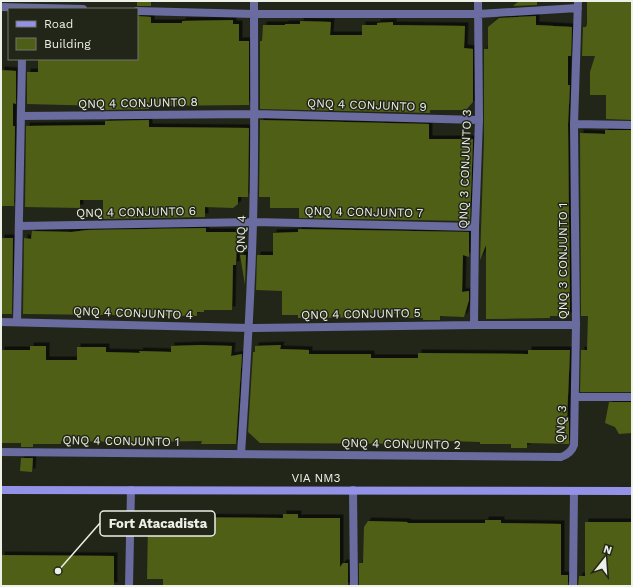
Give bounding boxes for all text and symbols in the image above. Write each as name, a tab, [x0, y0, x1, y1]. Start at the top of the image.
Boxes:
legend	[8, 8, 138, 60]
text: Road	[44, 17, 73, 31]
text: Building	[44, 37, 91, 51]
street label: QNQ 4 CONJUNTO 8	[78, 95, 198, 111]
street label: QNQ 4 CONJUNTO 9	[307, 96, 427, 114]
street label: QNQ 3 CONJUNTO 3	[456, 109, 474, 229]
street label: QNQ 3 CONJUNTO 1	[556, 203, 570, 319]
street label: QNQ 4 CONJUNTO 6	[76, 204, 196, 220]
street label: QNQ 4 CONJUNTO 7	[305, 204, 424, 220]
street label: QNQ 4	[233, 215, 249, 253]
street label: QNQ 4 CONJUNTO 4	[73, 304, 193, 322]
street label: QNQ 4 CONJUNTO 5	[301, 306, 421, 322]
street label: QNQ 3	[553, 405, 569, 443]
street label: QNQ 4 CONJUNTO 1	[62, 433, 180, 449]
street label: QNQ 4 CONJUNTO 2	[341, 436, 461, 452]
street label: VIA NM3	[292, 471, 340, 485]
callout: Fort Atacadista	[100, 511, 215, 536]
text: Fort Atacadista	[109, 516, 208, 531]
north arrow	[585, 539, 625, 579]
text: N	[602, 543, 614, 557]

